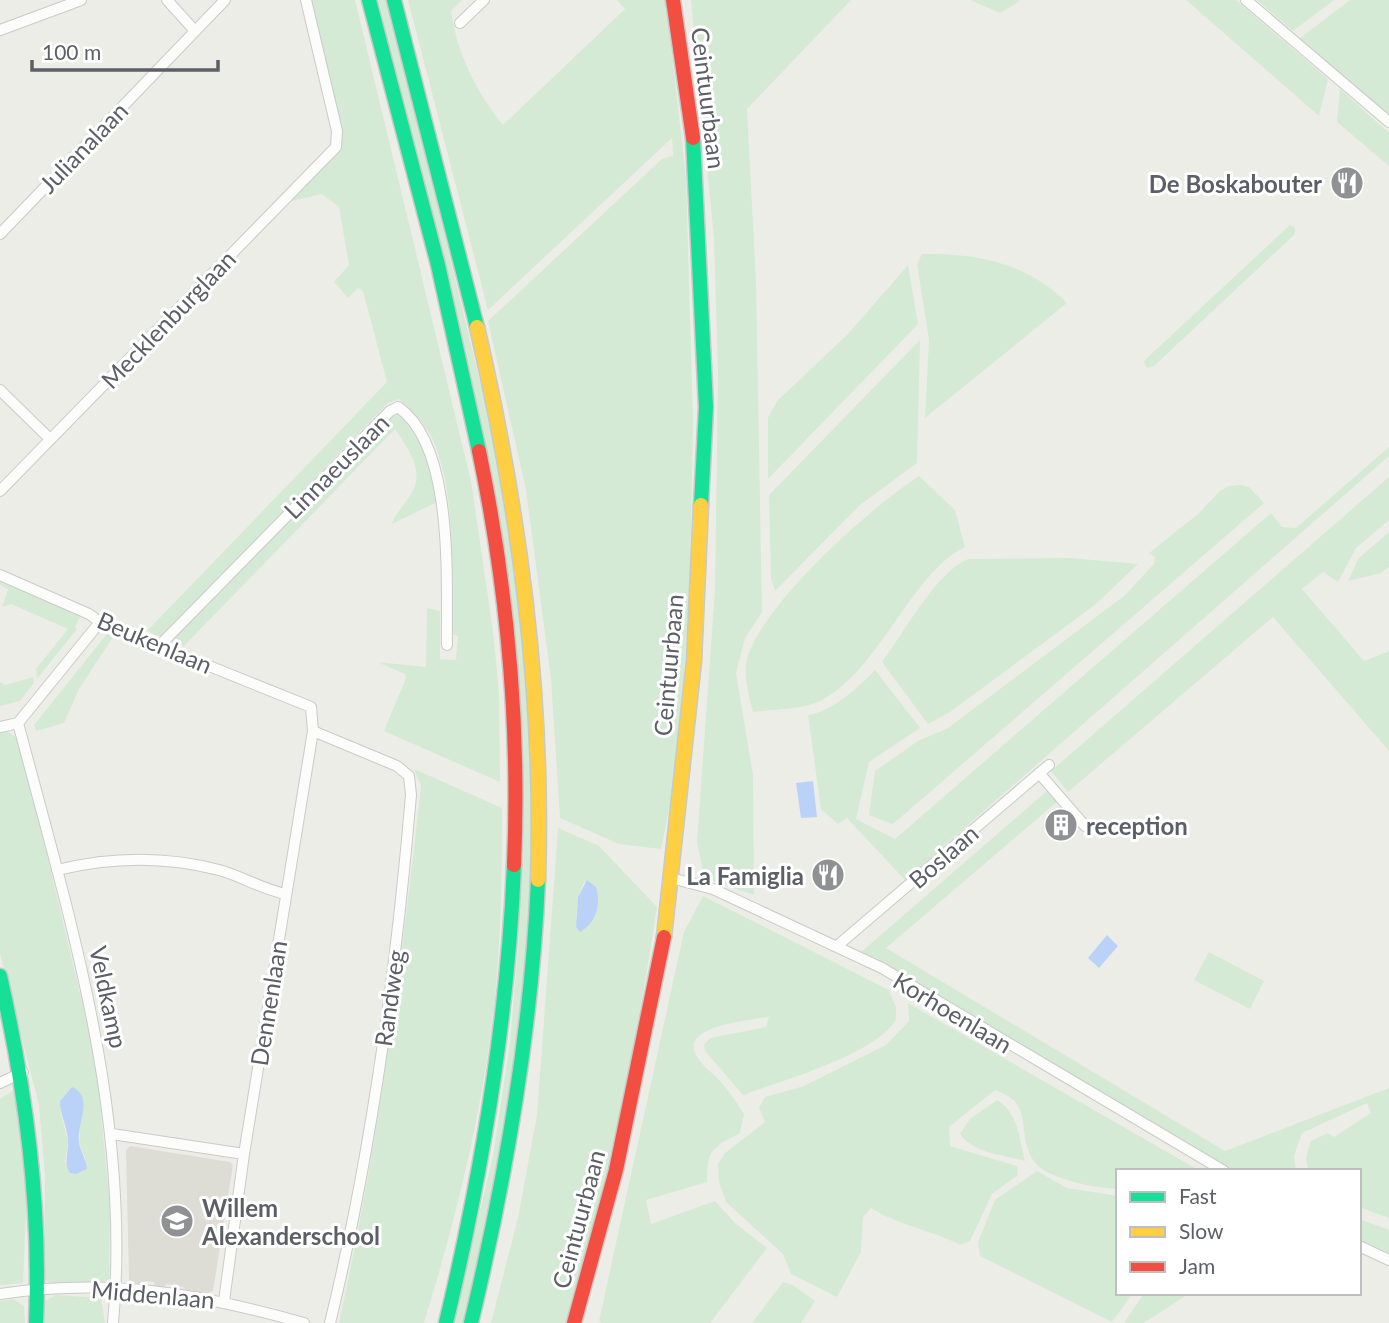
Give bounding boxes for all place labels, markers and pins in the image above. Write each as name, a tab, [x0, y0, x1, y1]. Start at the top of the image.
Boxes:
restaurant icon: De Boskabouter	[1328, 164, 1366, 202]
place label: De Boskabouter	[1149, 169, 1322, 198]
building icon: reception	[1042, 806, 1080, 844]
place label: reception	[1086, 811, 1188, 840]
restaurant icon: La Famiglia	[809, 856, 847, 894]
place label: La Famiglia	[686, 861, 804, 890]
place label: Willem Alexanderschool	[201, 1193, 380, 1250]
school or university icon: Willem Alexanderschool	[158, 1202, 196, 1240]

